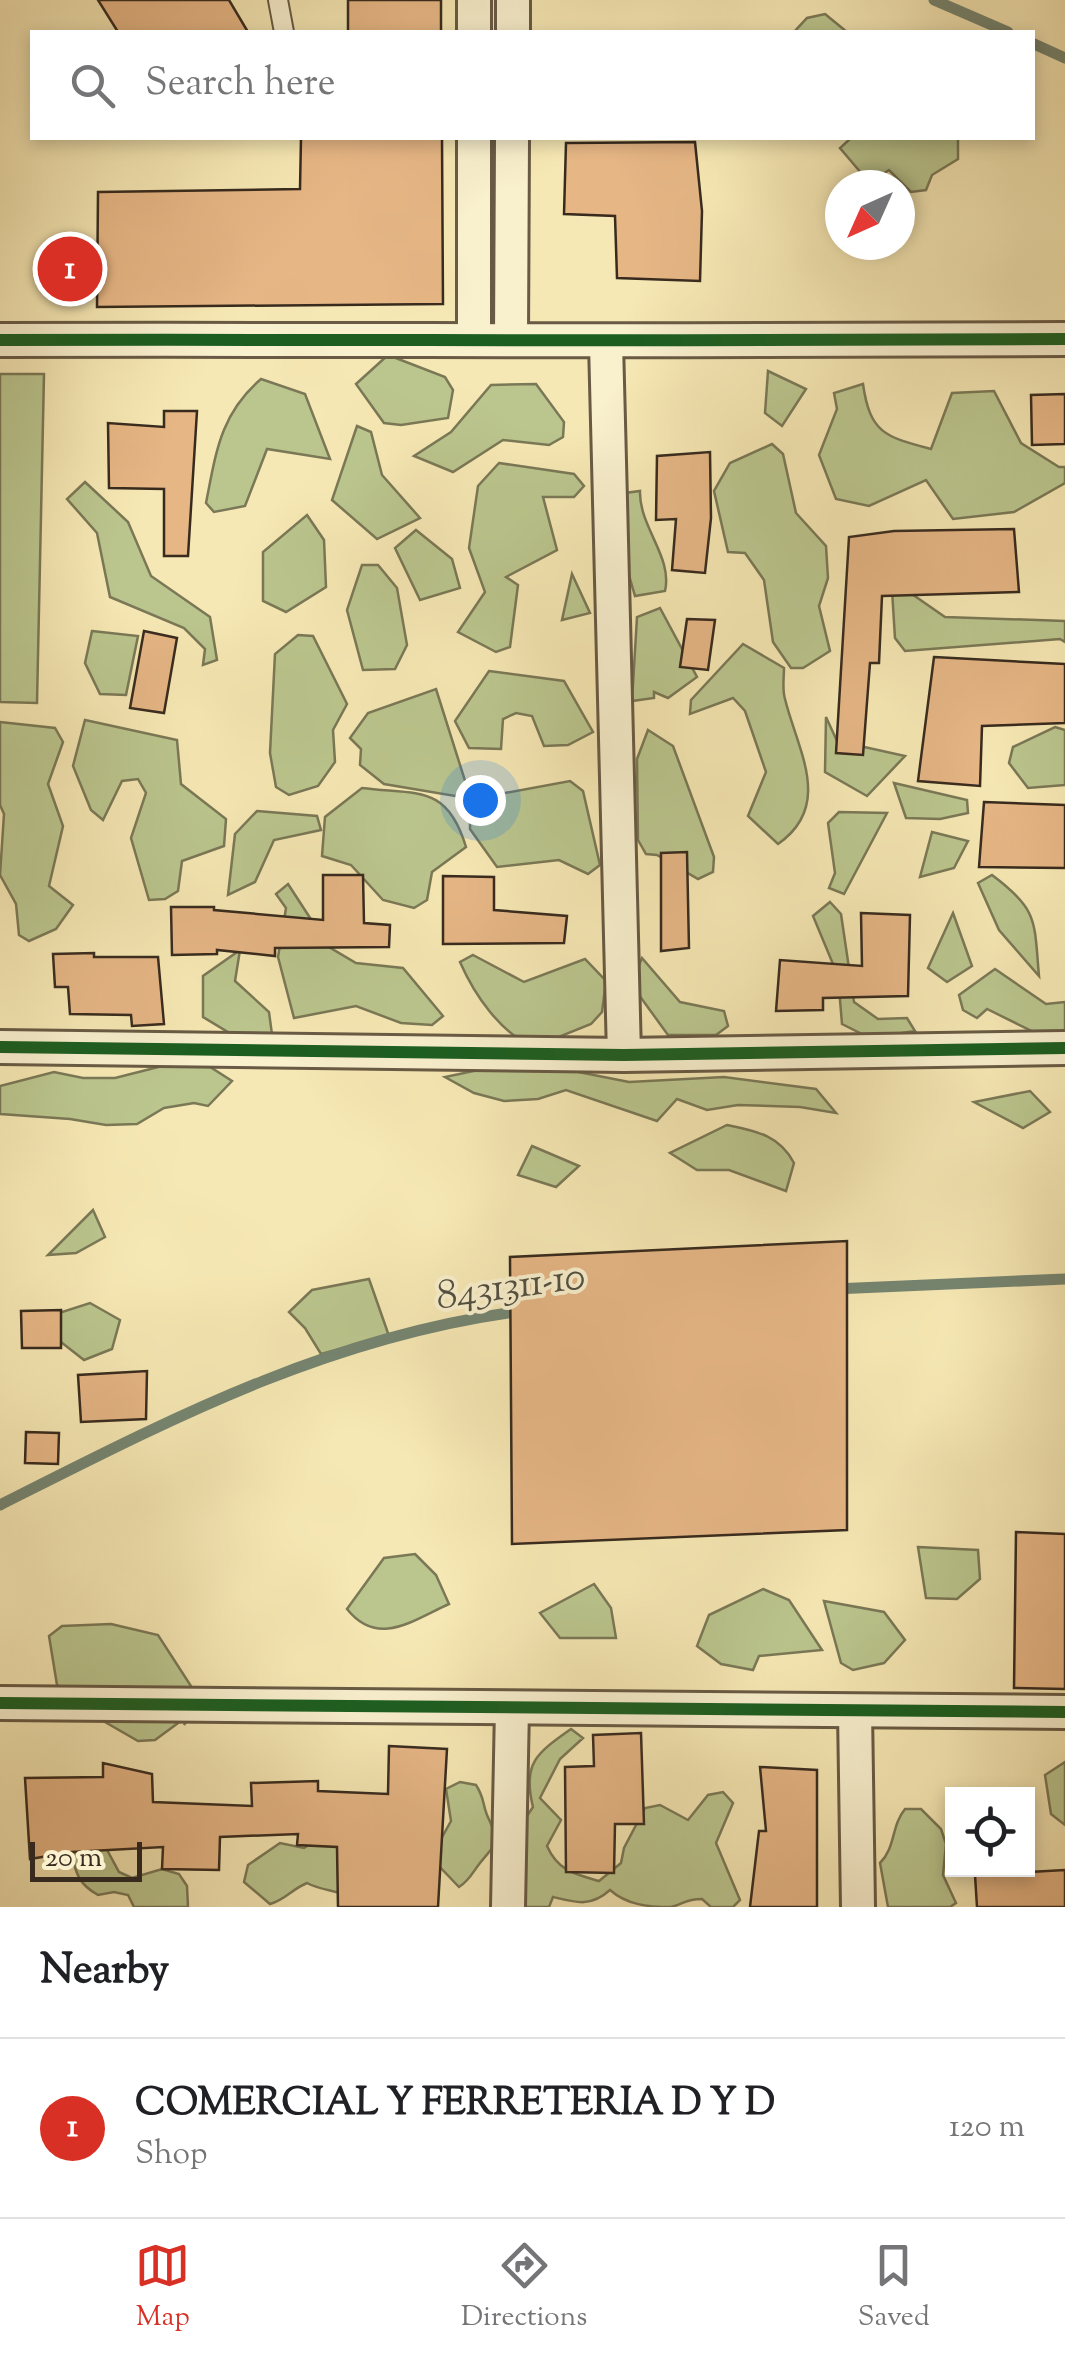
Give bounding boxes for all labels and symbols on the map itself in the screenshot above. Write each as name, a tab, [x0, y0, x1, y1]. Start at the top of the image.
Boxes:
north arrow	[825, 170, 915, 260]
pin: 1	[38, 232, 102, 306]
your location	[455, 775, 506, 826]
water label: 8431311-10	[432, 1250, 589, 1327]
scale bar	[30, 1837, 142, 1882]

